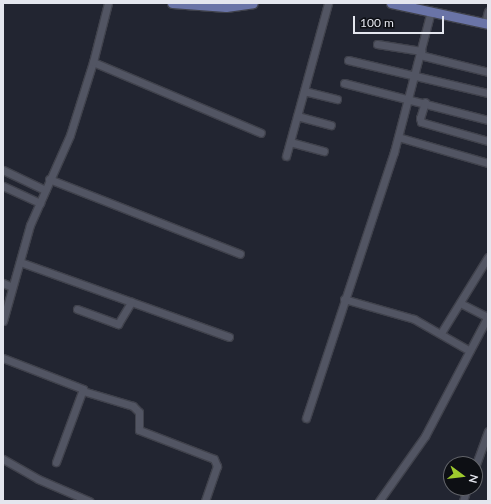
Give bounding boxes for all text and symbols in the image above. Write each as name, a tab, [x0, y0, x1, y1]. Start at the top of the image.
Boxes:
scale bar	[355, 8, 446, 34]
text: 100 m	[360, 15, 394, 30]
north arrow	[443, 456, 483, 496]
text: N	[467, 473, 481, 485]

